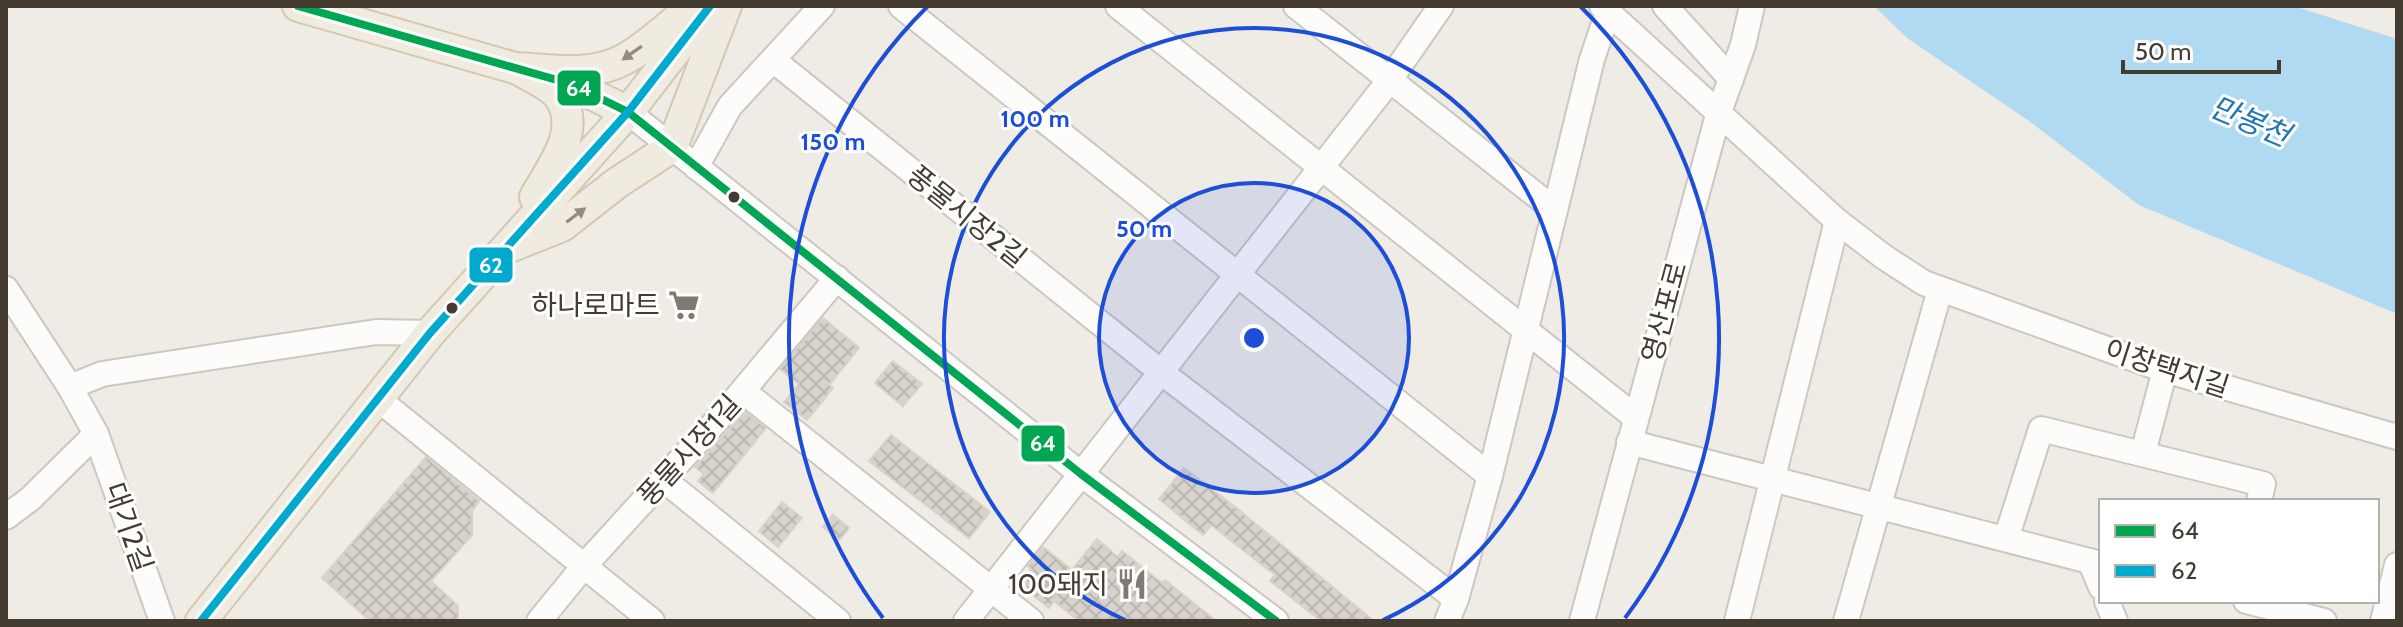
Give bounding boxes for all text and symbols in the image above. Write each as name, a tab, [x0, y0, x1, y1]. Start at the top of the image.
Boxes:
scale bar	[2123, 24, 2279, 74]
text: 50 m	[2135, 37, 2191, 66]
one-way arrow	[621, 45, 642, 60]
line badge: 64	[556, 69, 602, 107]
text: 64	[566, 75, 592, 102]
water label: 만봉천	[2205, 88, 2298, 156]
text: 100 m	[1000, 104, 1070, 133]
text: 150 m	[801, 127, 865, 156]
street label: 풍물시장2길	[901, 158, 1033, 274]
unlabelled marker	[726, 189, 742, 205]
one-way arrow	[566, 207, 586, 223]
text: 50 m	[1116, 214, 1172, 243]
line badge: 62	[468, 246, 514, 284]
text: 62	[479, 252, 503, 279]
street label: 영산포로	[1634, 258, 1694, 366]
place label: 하나로마트	[531, 288, 660, 322]
supermarket icon: 하나로마트	[667, 288, 701, 322]
unlabelled marker	[444, 300, 460, 316]
centre of rings	[1240, 324, 1268, 352]
street label: 이창택지길	[2100, 332, 2234, 404]
street label: 풍물시장1길	[630, 387, 748, 513]
line badge: 64	[1020, 424, 1066, 463]
text: 64	[1030, 430, 1056, 457]
street label: 대기2길	[98, 478, 160, 576]
legend	[2099, 499, 2379, 603]
text: 64	[2171, 516, 2199, 545]
text: 62	[2171, 556, 2197, 585]
place label: 100돼지	[1008, 567, 1108, 601]
restaurant icon: 100돼지	[1115, 567, 1149, 601]

